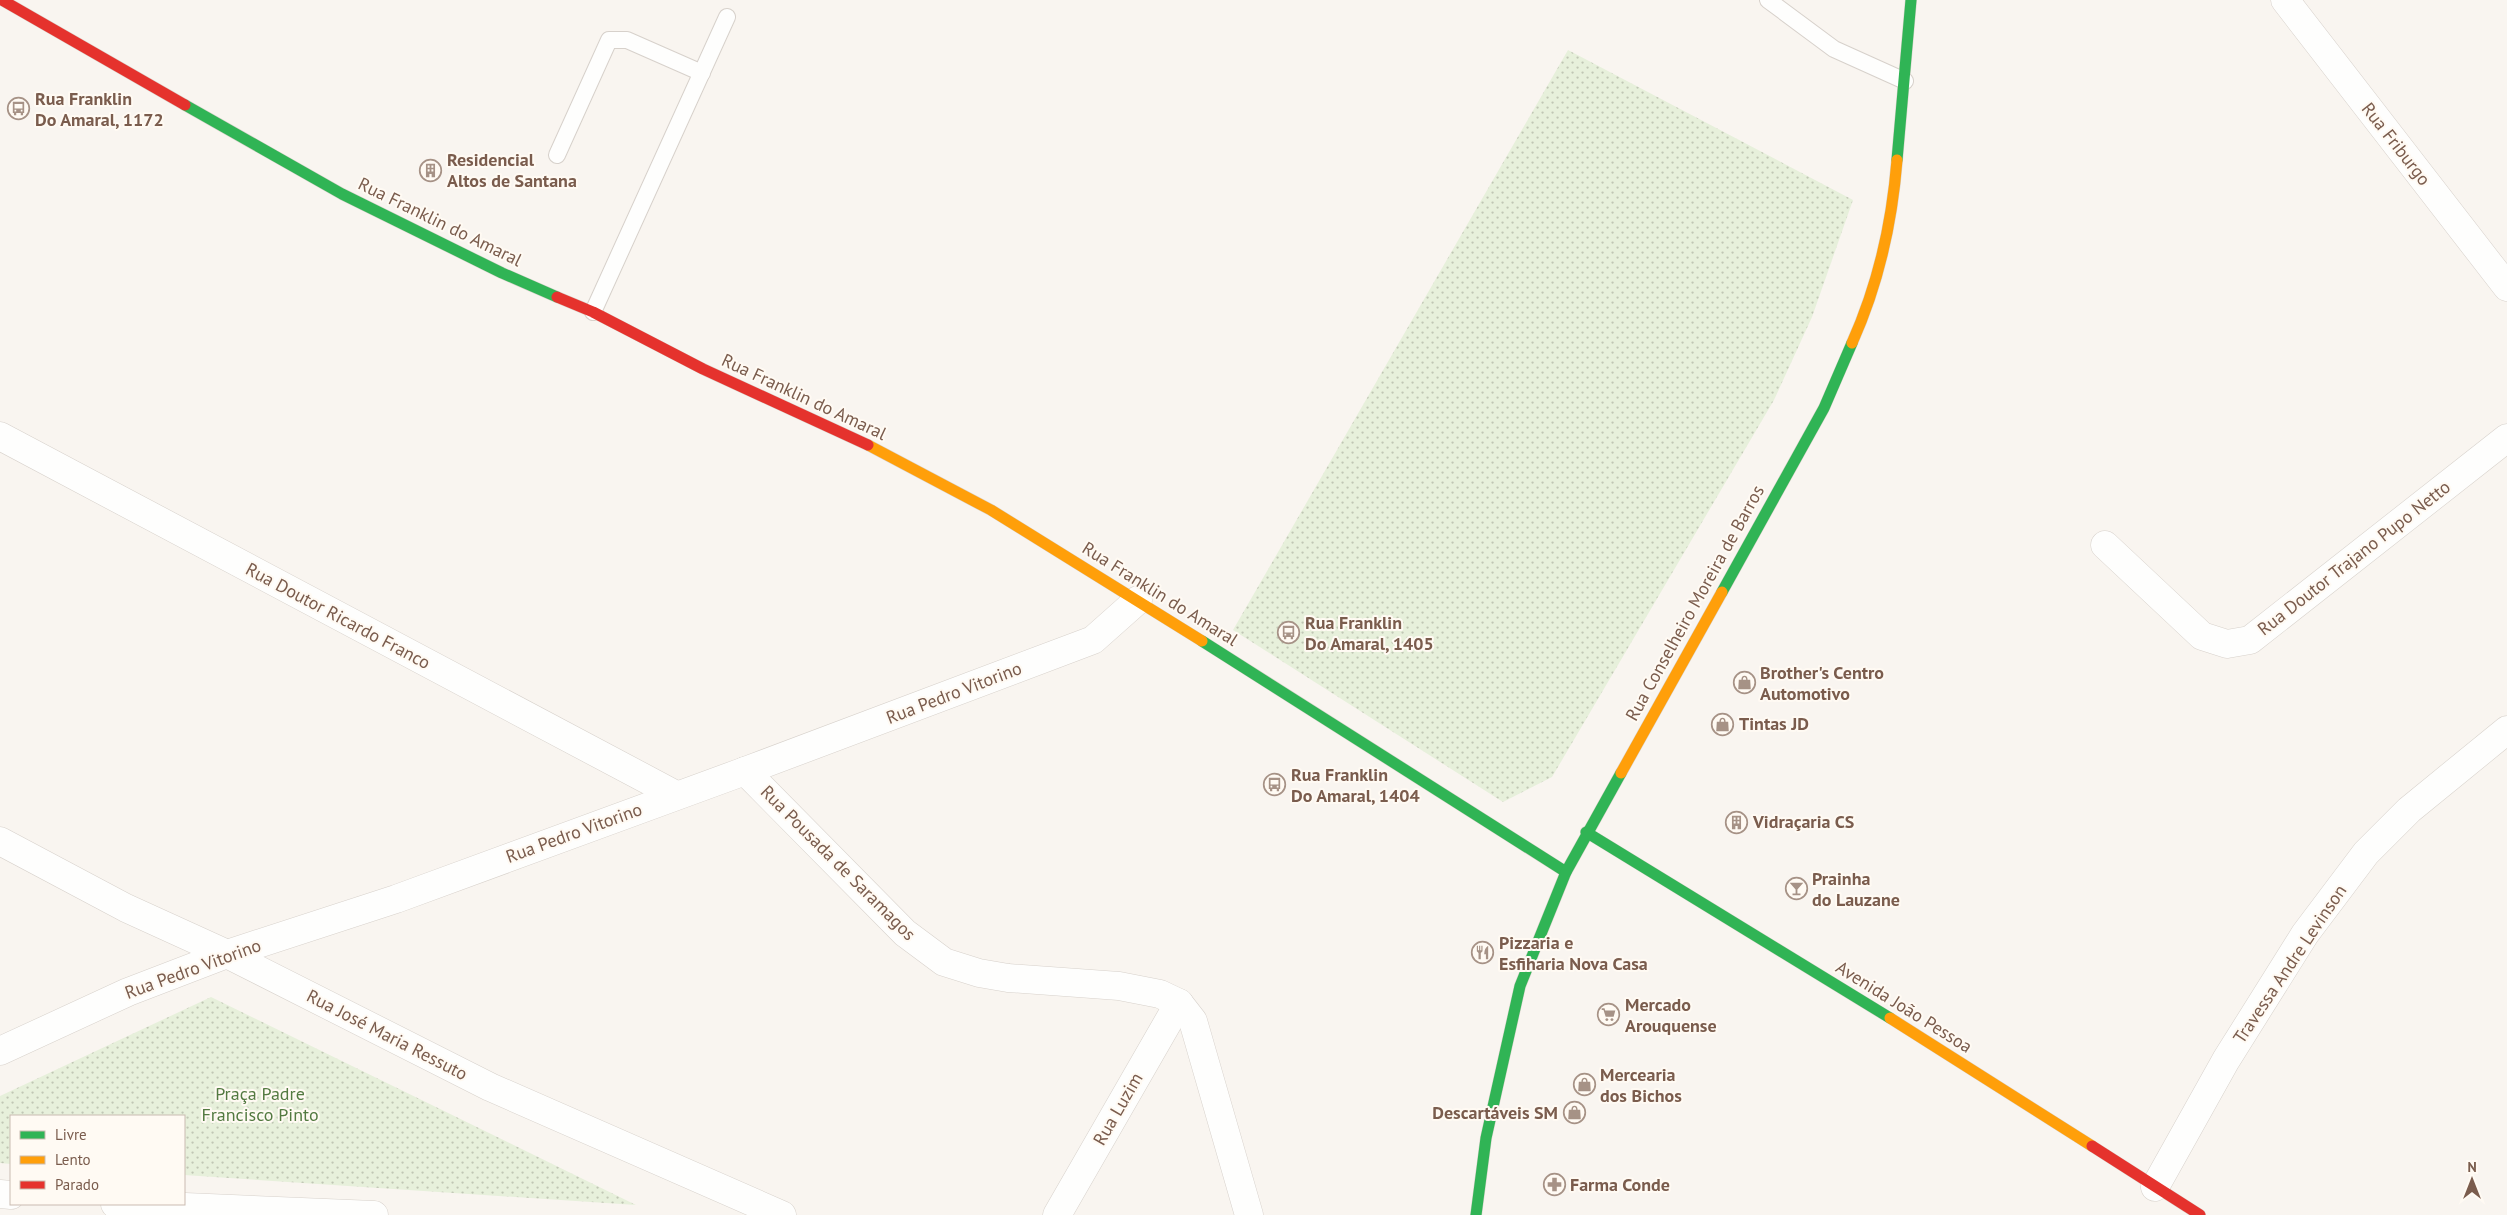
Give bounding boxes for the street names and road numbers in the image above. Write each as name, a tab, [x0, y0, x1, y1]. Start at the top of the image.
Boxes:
street label: Rua Friburgo	[2357, 98, 2436, 190]
street label: Rua Franklin do Amaral	[355, 172, 527, 272]
street label: Rua Franklin do Amaral	[718, 348, 891, 445]
street label: Rua Doutor Trajano Pupo Netto	[2253, 475, 2455, 640]
street label: Rua Conselheiro Moreira de Barros	[1620, 481, 1769, 725]
street label: Rua Franklin do Amaral	[1078, 536, 1243, 651]
street label: Rua Doutor Ricardo Franco	[242, 557, 435, 674]
street label: Rua Pedro Vitorino	[883, 656, 1025, 729]
street label: Rua Pousada de Saramagos	[756, 780, 921, 945]
street label: Rua Pedro Vitorino	[503, 797, 645, 868]
street label: Travessa Andre Levinson	[2228, 880, 2351, 1048]
street label: Rua Pedro Vitorino	[122, 933, 264, 1004]
street label: Avenida João Pessoa	[1832, 955, 1977, 1058]
street label: Rua José Maria Ressuto	[303, 984, 472, 1085]
street label: Rua Luzim	[1088, 1068, 1148, 1149]

